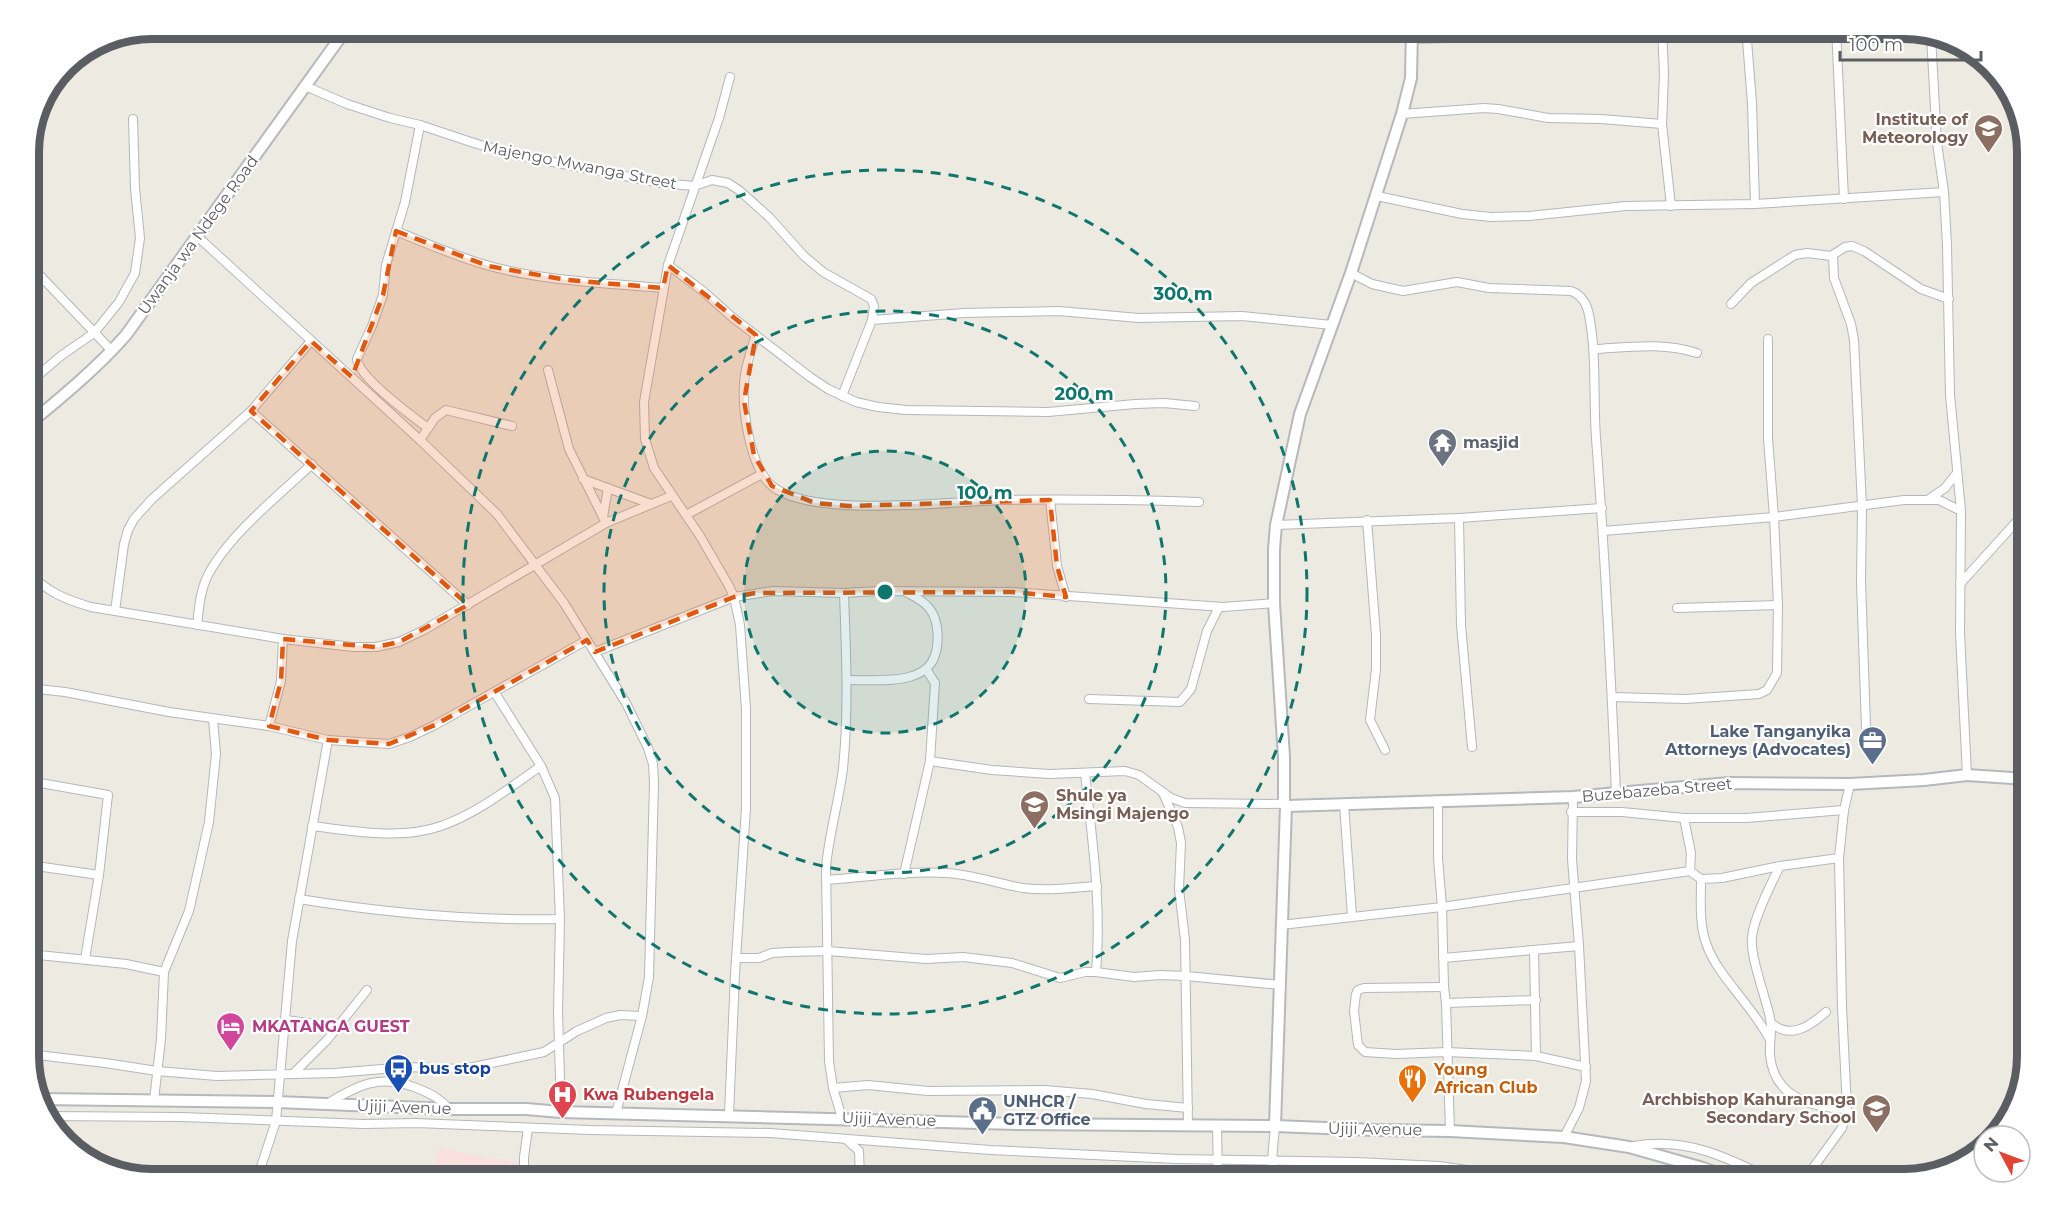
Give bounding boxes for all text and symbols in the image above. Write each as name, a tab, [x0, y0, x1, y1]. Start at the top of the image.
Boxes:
scale bar	[1840, 24, 1981, 62]
text: 100 m	[1849, 34, 1903, 56]
place label: Institute of Meteorology	[1862, 110, 1969, 147]
school or university icon: Institute of Meteorology	[1973, 112, 2005, 154]
street label: Majengo Mwanga Street	[481, 137, 679, 193]
street label: Uwanja wa Ndege Road	[134, 152, 262, 318]
text: 300 m	[1152, 283, 1213, 305]
text: 200 m	[1054, 383, 1114, 405]
temple icon: masjid	[1426, 426, 1458, 468]
place label: masjid	[1463, 433, 1519, 452]
text: 100 m	[957, 482, 1013, 504]
centre of rings	[875, 582, 895, 602]
place label: Lake Tanganyika Attorneys (Advocates)	[1664, 722, 1851, 759]
office icon: Lake Tanganyika Attorneys (Advocates)	[1856, 724, 1888, 766]
street label: Buzebazeba Street	[1581, 774, 1734, 806]
place label: Shule ya Msingi Majengo	[1056, 786, 1189, 823]
school or university icon: Shule ya Msingi Majengo	[1019, 788, 1051, 830]
hotel icon: MKATANGA GUEST	[215, 1010, 247, 1052]
place label: MKATANGA GUEST	[252, 1017, 410, 1036]
bus stop icon: bus stop	[382, 1052, 414, 1094]
place label: bus stop	[419, 1059, 491, 1078]
place label: Young African Club	[1433, 1060, 1537, 1097]
restaurant icon: Young African Club	[1397, 1062, 1429, 1104]
hospital icon: Kwa Rubengela	[546, 1078, 578, 1120]
place label: Kwa Rubengela	[583, 1085, 714, 1104]
place label: Archbishop Kahurananga Secondary School	[1641, 1090, 1856, 1127]
place label: UNHCR / GTZ Office	[1003, 1092, 1091, 1129]
school or university icon: Archbishop Kahurananga Secondary School	[1861, 1092, 1893, 1134]
public building icon: UNHCR / GTZ Office	[966, 1094, 998, 1136]
street label: Ujiji Avenue	[356, 1096, 452, 1118]
street label: Ujiji Avenue	[841, 1108, 937, 1130]
street label: Ujiji Avenue	[1328, 1119, 1422, 1139]
north arrow	[1972, 1124, 2032, 1184]
text: N	[1980, 1133, 2002, 1156]

